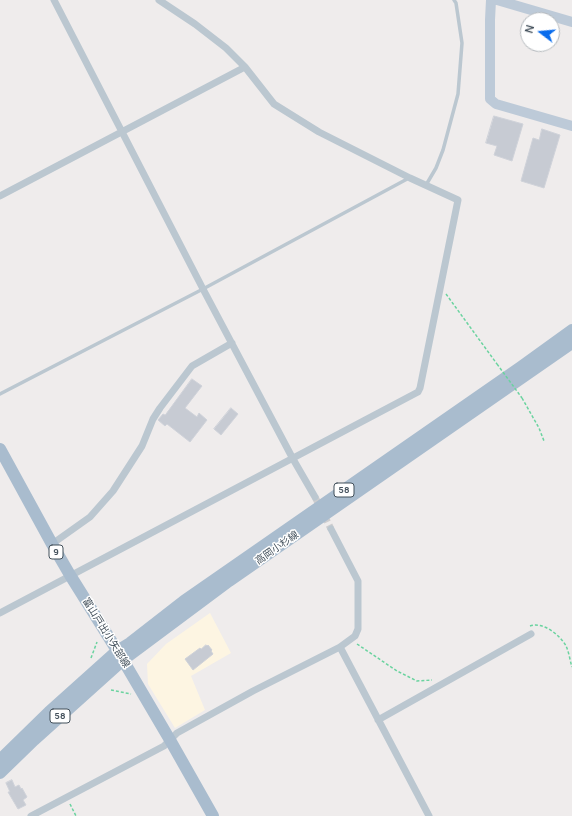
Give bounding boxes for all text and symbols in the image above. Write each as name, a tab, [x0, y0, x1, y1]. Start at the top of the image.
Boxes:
north arrow	[520, 12, 560, 52]
text: N	[521, 23, 537, 35]
road number: 58	[334, 483, 354, 497]
street label: 高岡小杉線	[253, 529, 301, 567]
road number: 9	[49, 545, 63, 559]
street label: 富山戸出小矢部線	[80, 596, 132, 670]
road number: 58	[50, 709, 70, 723]

